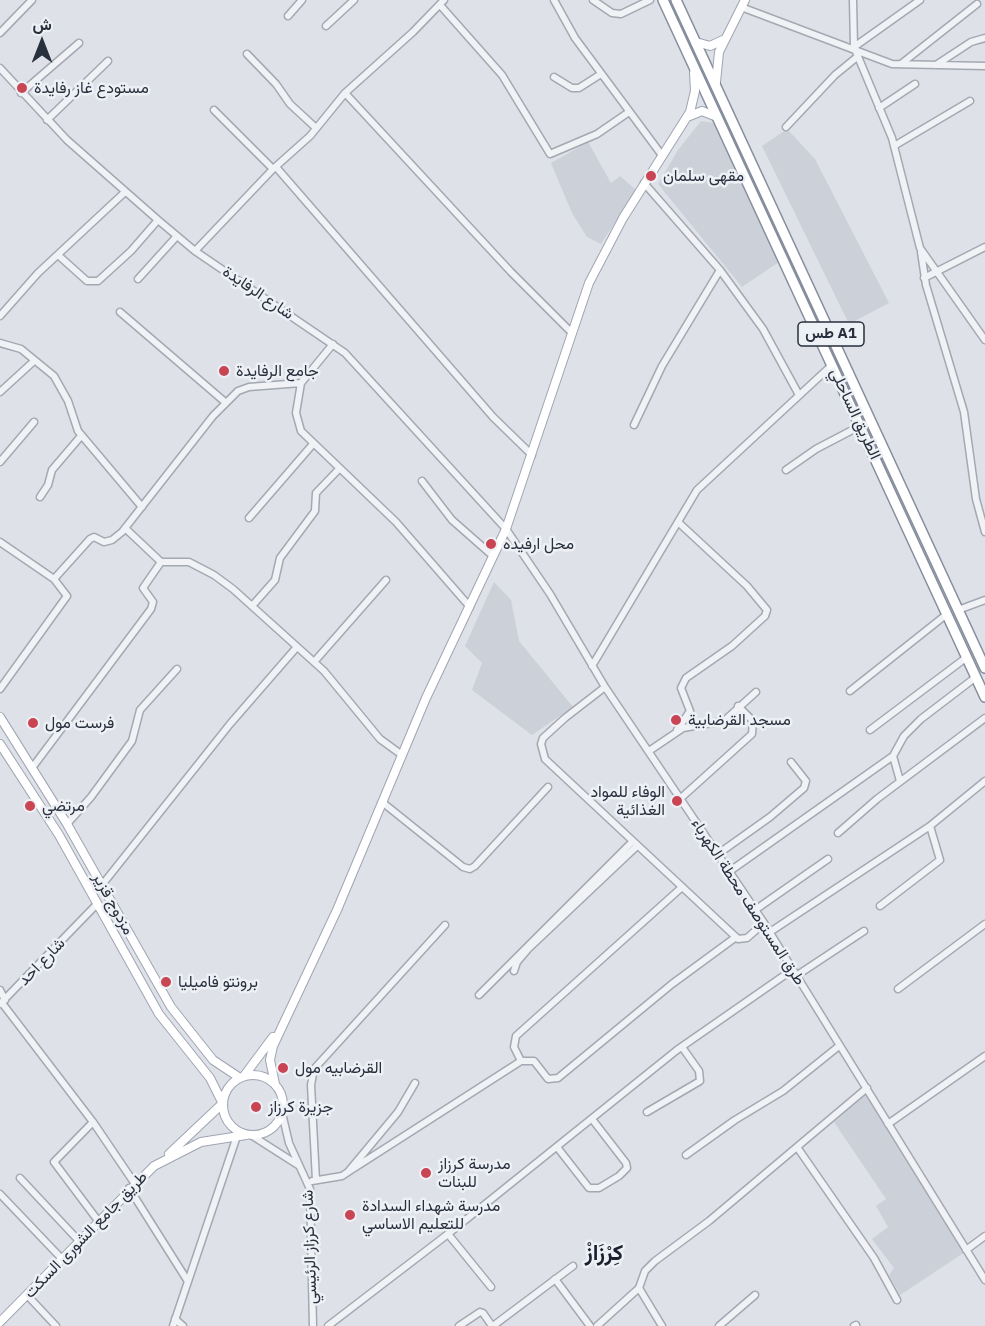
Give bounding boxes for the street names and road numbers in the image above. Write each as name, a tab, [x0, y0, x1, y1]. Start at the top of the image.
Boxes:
street label: شارع الرفايدة	[219, 262, 297, 324]
road number: طس A1	[798, 322, 864, 346]
street label: الطريق الساحلي	[825, 365, 885, 463]
street label: طرق المستوصف محطة الكهرباء	[687, 815, 809, 989]
street label: مزدوج قزير	[88, 870, 138, 938]
street label: شارع احد	[15, 934, 69, 990]
street label: طريق جامع الشورى السكت	[20, 1168, 152, 1302]
street label: شارع كرزاز الرئيسي	[298, 1190, 322, 1304]

